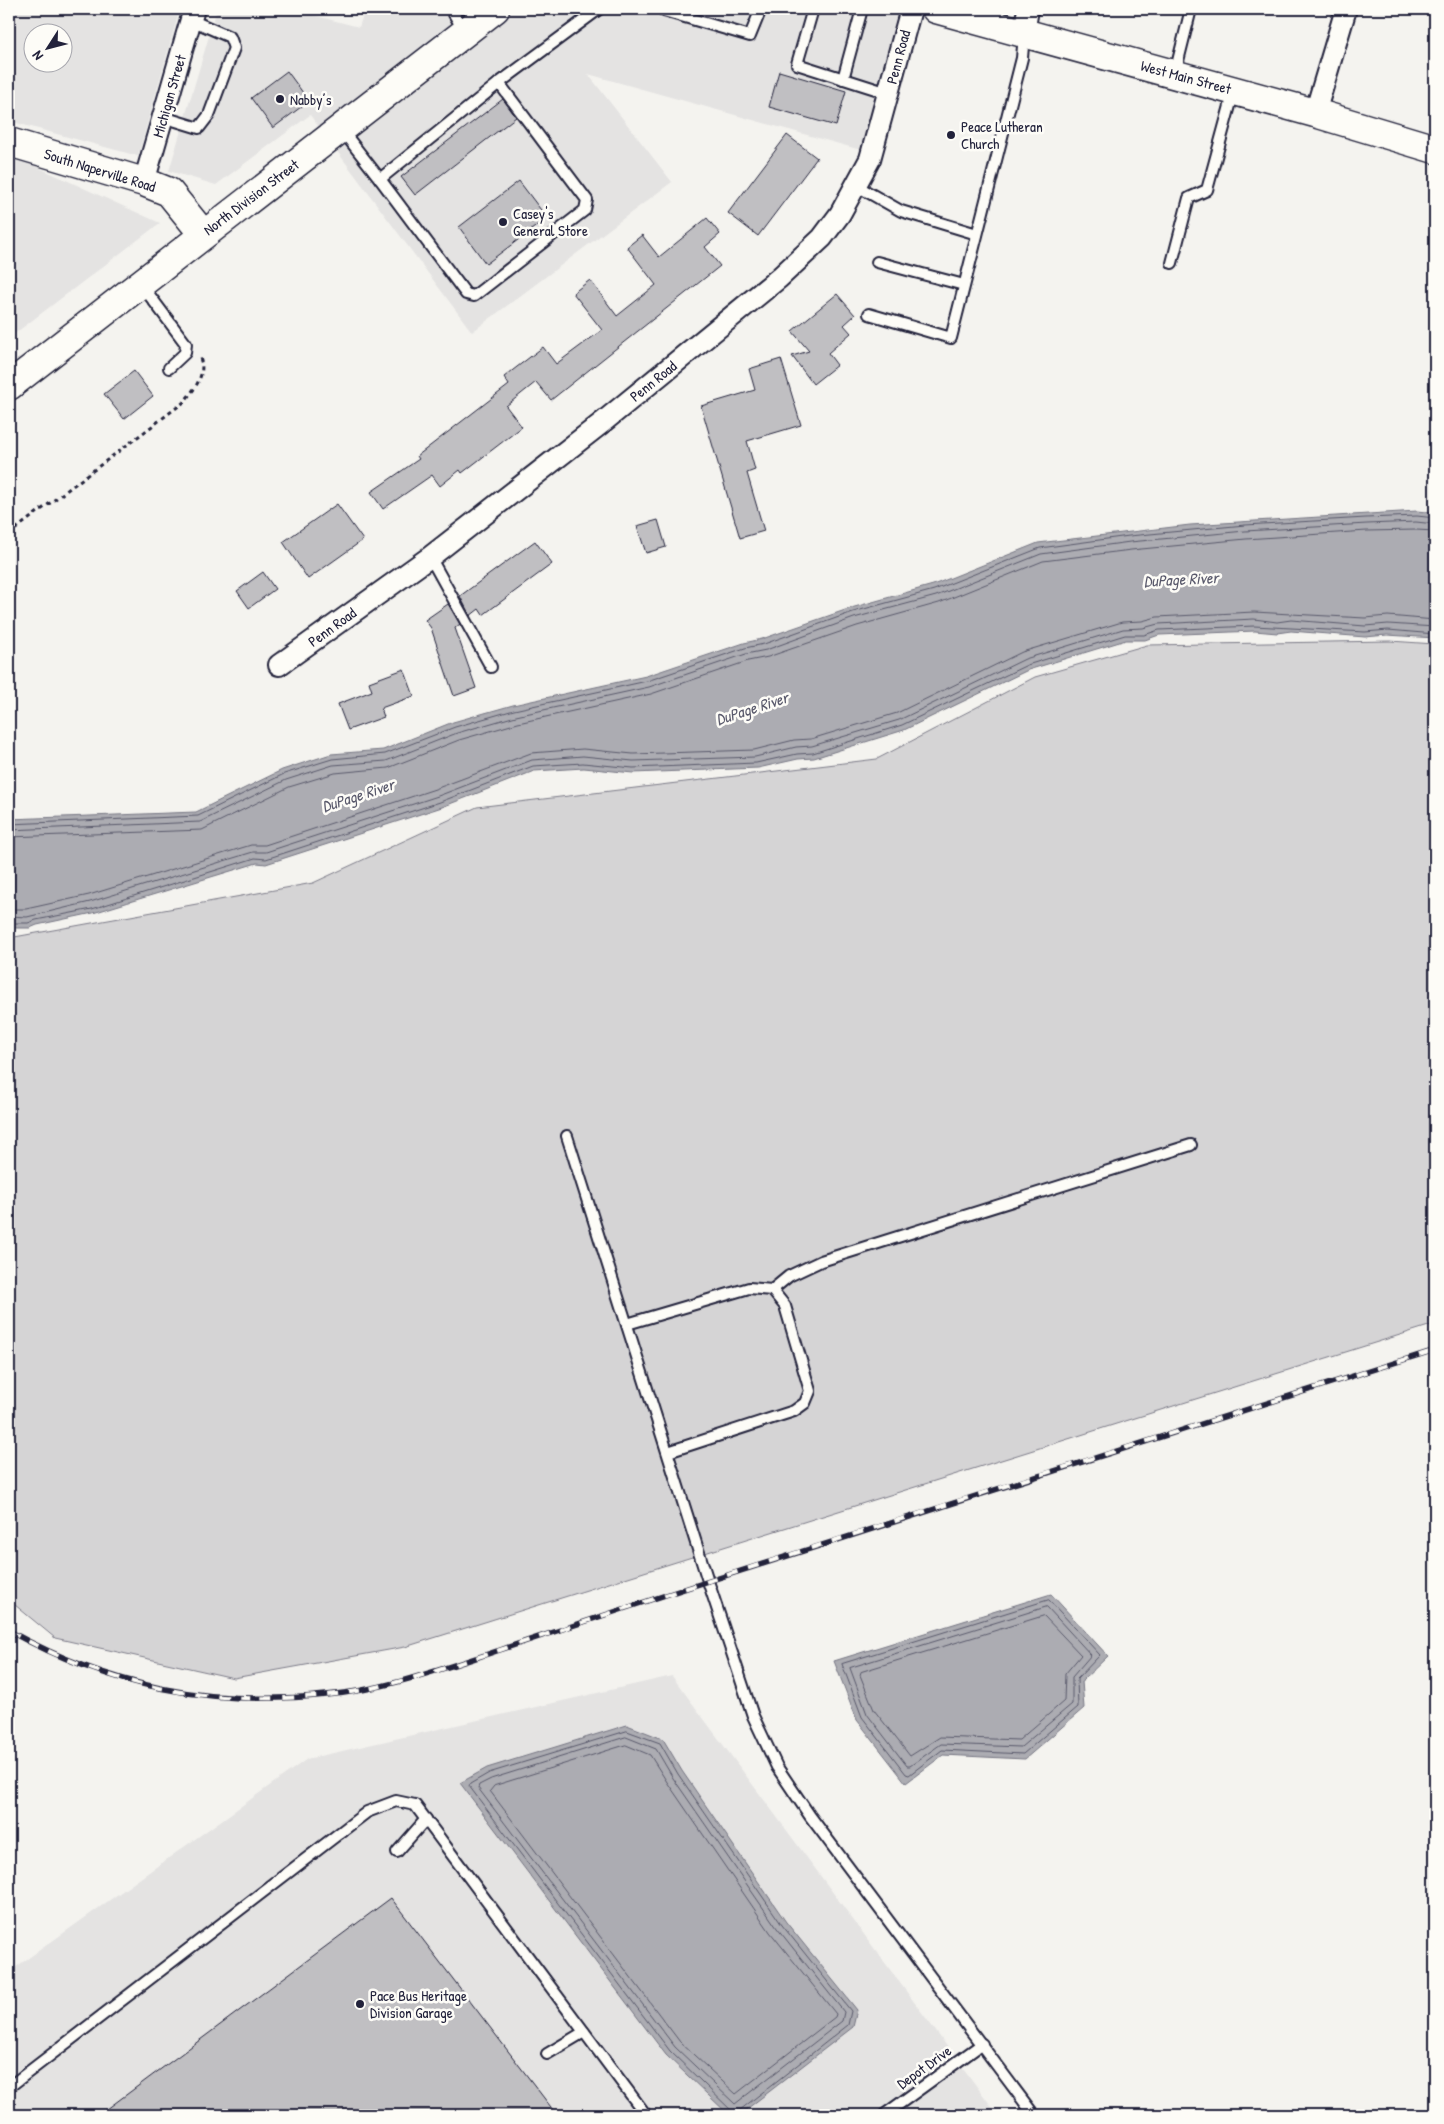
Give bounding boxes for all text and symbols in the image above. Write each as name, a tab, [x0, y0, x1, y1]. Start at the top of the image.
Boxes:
north arrow	[22, 22, 72, 72]
street label: Penn Road	[881, 28, 915, 86]
text: N	[27, 47, 47, 65]
street label: Michigan Street	[147, 51, 191, 140]
street label: West Main Street	[1138, 55, 1234, 99]
place label: Nabby’s	[290, 89, 332, 110]
marker: Nabby’s	[274, 93, 286, 105]
place label: Peace Lutheran Church	[961, 116, 1043, 154]
marker: Peace Lutheran Church	[945, 129, 957, 141]
street label: South Naperville Road	[42, 143, 159, 197]
street label: North Division Street	[199, 154, 304, 240]
place label: Casey's General Store	[513, 203, 588, 241]
marker: Casey's General Store	[497, 216, 509, 228]
street label: Penn Road	[625, 356, 681, 406]
water label: DuPage River	[1143, 566, 1221, 592]
street label: Penn Road	[304, 602, 360, 652]
water label: DuPage River	[713, 685, 793, 730]
water label: DuPage River	[319, 772, 399, 817]
place label: Pace Bus Heritage Division Garage	[370, 1985, 467, 2023]
marker: Pace Bus Heritage Division Garage	[354, 1998, 366, 2010]
street label: Depot Drive	[893, 2040, 955, 2094]

